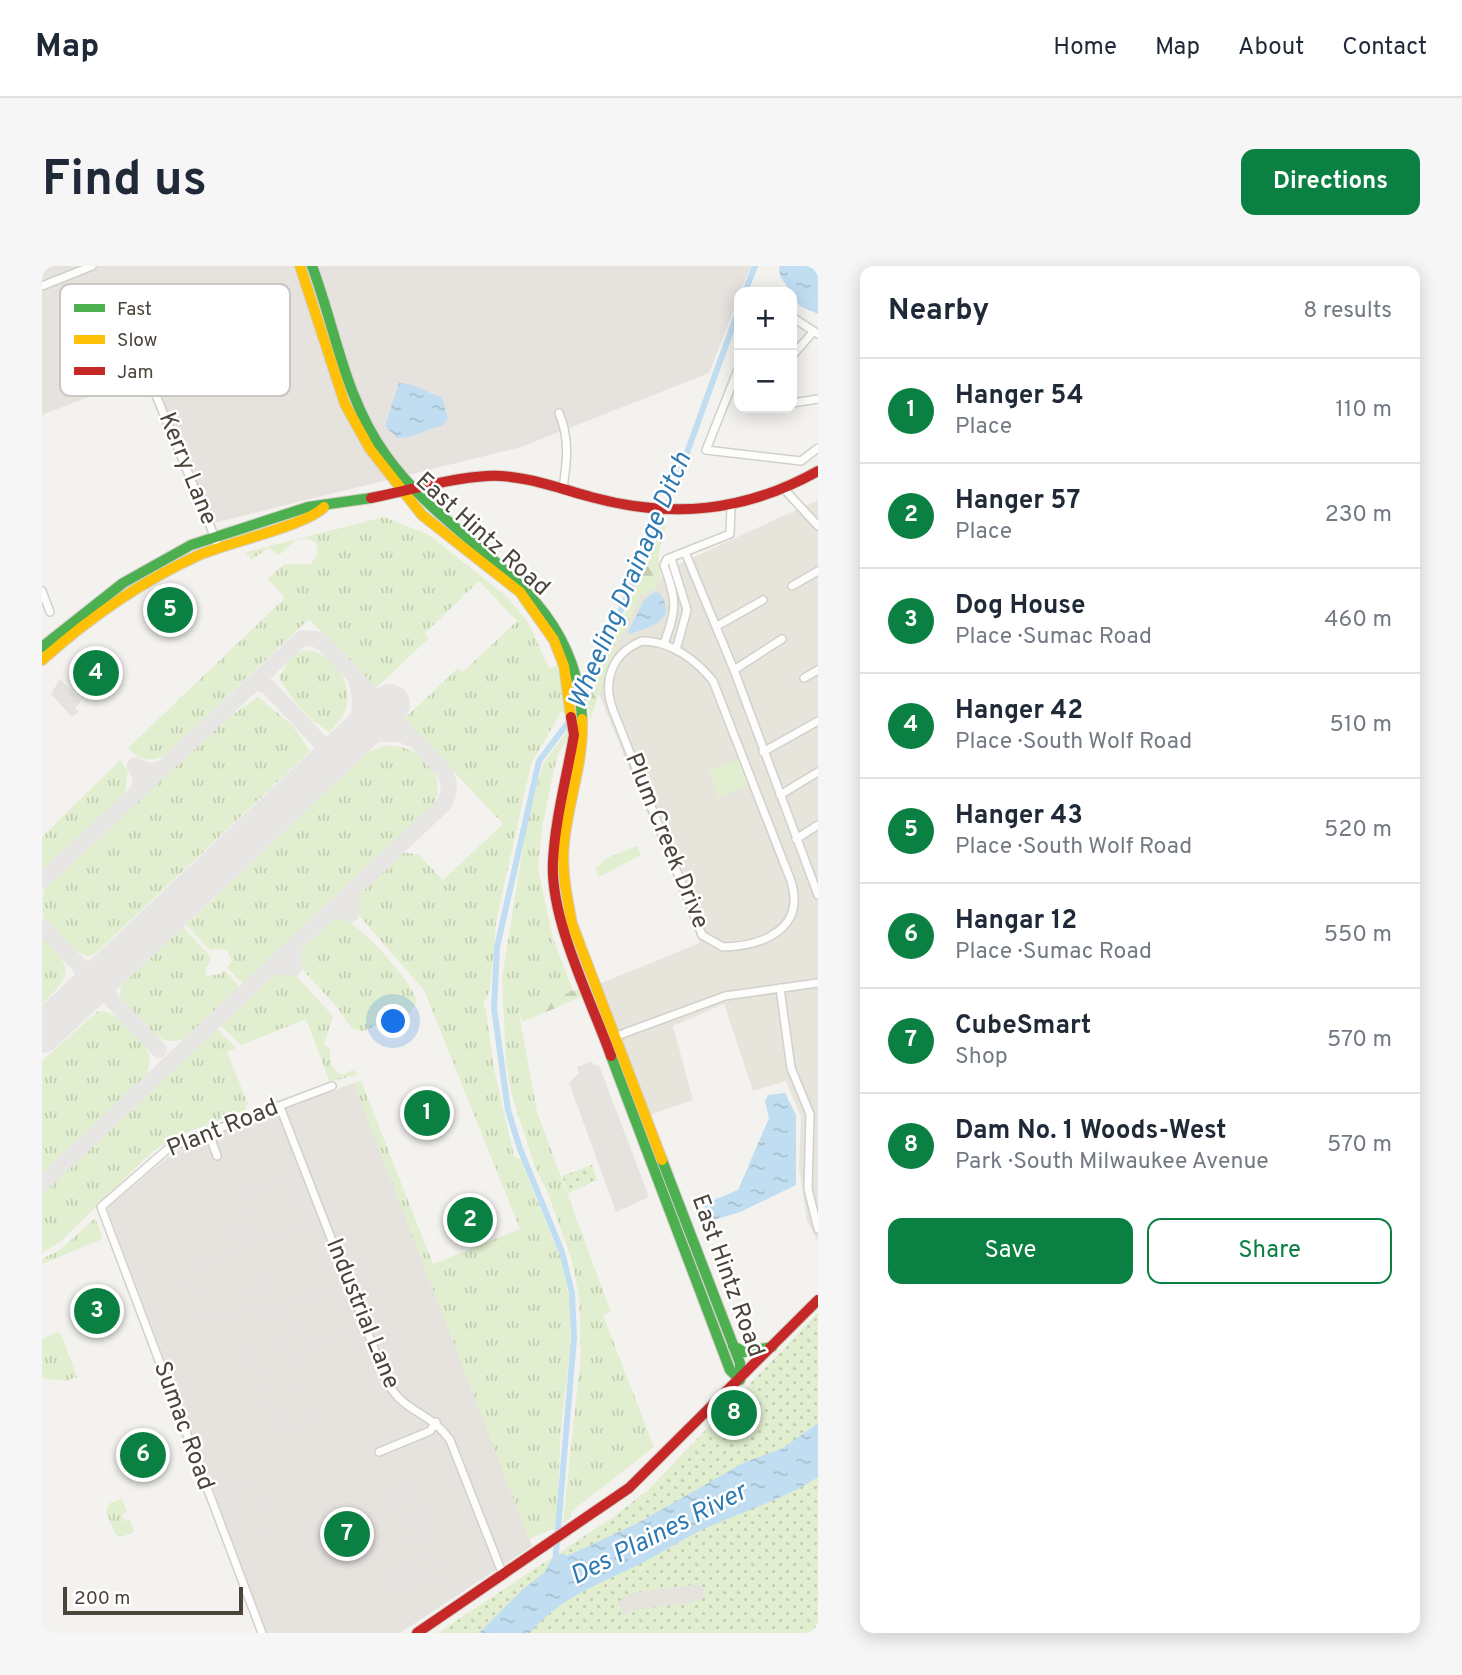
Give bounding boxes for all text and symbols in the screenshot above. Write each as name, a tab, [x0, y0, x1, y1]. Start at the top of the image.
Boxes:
text: Map	[35, 27, 99, 69]
text: Home	[1053, 33, 1117, 63]
text: Map	[1155, 33, 1200, 63]
text: About	[1238, 33, 1304, 63]
text: Contact	[1342, 33, 1427, 63]
button: Directions	[1241, 149, 1420, 215]
text: Find us	[42, 151, 207, 213]
legend	[60, 284, 290, 396]
map controls	[734, 287, 797, 413]
button: +	[734, 287, 797, 350]
text: Nearby	[888, 293, 989, 330]
text: 8 results	[1303, 297, 1392, 326]
text: Fast	[117, 298, 152, 322]
text: Slow	[117, 329, 157, 353]
button: −	[734, 350, 797, 413]
text: Jam	[117, 361, 154, 385]
text: Hanger 54	[955, 380, 1084, 413]
text: 1	[906, 396, 916, 425]
text: 110 m	[1335, 396, 1392, 425]
street label: Kerry Lane	[151, 408, 223, 530]
text: Place	[955, 413, 1012, 442]
water label: Wheeling Drainage Ditch	[562, 447, 700, 715]
street label: East Hintz Road	[408, 467, 556, 603]
text: Hanger 57	[955, 485, 1080, 518]
text: 2	[904, 501, 918, 530]
text: 230 m	[1325, 501, 1392, 530]
text: Place	[955, 518, 1012, 547]
pin: 5	[147, 584, 193, 636]
text: Dog House	[955, 590, 1085, 623]
text: 3	[904, 606, 918, 635]
text: 460 m	[1324, 606, 1392, 635]
text: Place · Sumac Road	[955, 623, 1152, 652]
pin: 4	[73, 647, 119, 699]
text: Hanger 42	[955, 695, 1083, 728]
text: 4	[904, 711, 918, 740]
text: 510 m	[1329, 711, 1392, 740]
text: Place · South Wolf Road	[955, 728, 1192, 757]
street label: Plum Creek Drive	[617, 749, 715, 933]
text: Hanger 43	[955, 800, 1083, 833]
text: 5	[904, 816, 918, 845]
text: 520 m	[1324, 816, 1392, 845]
text: Place · South Wolf Road	[955, 833, 1192, 862]
text: Hangar 12	[955, 905, 1077, 938]
text: 6	[904, 921, 918, 950]
text: 550 m	[1324, 921, 1392, 950]
text: Place · Sumac Road	[955, 938, 1152, 967]
your location	[376, 1004, 410, 1038]
text: CubeSmart	[955, 1010, 1091, 1043]
text: 7	[905, 1026, 917, 1055]
text: 570 m	[1327, 1026, 1392, 1055]
text: Shop	[955, 1043, 1008, 1072]
pin: 1	[404, 1087, 450, 1139]
street label: Plant Road	[163, 1093, 283, 1165]
text: Dam No. 1 Woods-West	[955, 1115, 1227, 1148]
text: 8	[904, 1131, 918, 1160]
text: 570 m	[1327, 1131, 1392, 1160]
text: Park · South Milwaukee Avenue	[955, 1148, 1269, 1177]
street label: East Hintz Road	[684, 1191, 770, 1361]
pin: 2	[447, 1194, 493, 1246]
button: Save	[888, 1218, 1133, 1284]
button: Share	[1147, 1218, 1392, 1284]
street label: Industrial Lane	[318, 1234, 406, 1394]
pin: 3	[74, 1285, 120, 1337]
street label: Sumac Road	[146, 1358, 220, 1494]
pin: 8	[711, 1387, 757, 1439]
pin: 6	[120, 1429, 166, 1481]
water label: Des Plaines River	[565, 1475, 755, 1594]
pin: 7	[324, 1508, 370, 1560]
scale bar	[63, 1584, 243, 1616]
text: 200 m	[74, 1587, 130, 1611]

